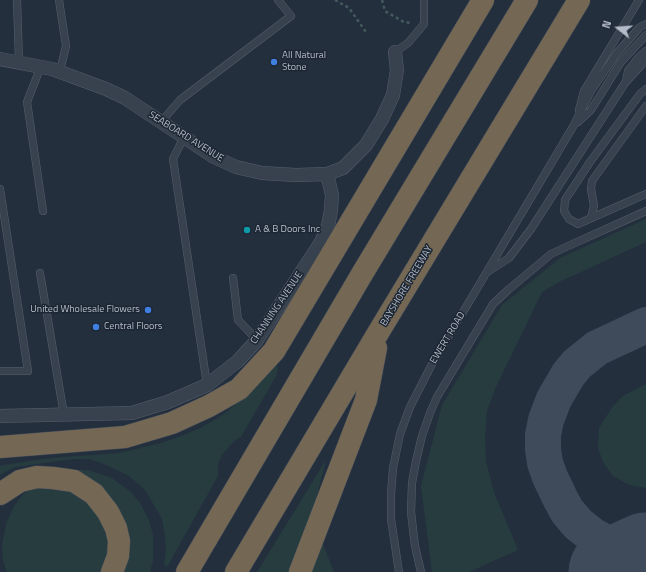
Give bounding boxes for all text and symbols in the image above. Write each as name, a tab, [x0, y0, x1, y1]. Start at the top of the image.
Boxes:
north arrow	[598, 8, 638, 48]
text: N	[598, 19, 615, 30]
place label: All Natural Stone	[282, 50, 326, 74]
marker: All Natural Stone	[269, 57, 279, 67]
street label: SEABOARD AVENUE	[146, 109, 226, 165]
place label: A & B Doors Inc	[255, 224, 320, 236]
marker: A & B Doors Inc	[242, 225, 252, 235]
street label: BAYSHORE FREEWAY	[378, 244, 436, 328]
street label: CHANNING AVENUE	[248, 269, 306, 347]
place label: United Wholesale Flowers	[30, 304, 140, 316]
marker: United Wholesale Flowers	[143, 305, 153, 315]
street label: EWERT ROAD	[428, 310, 468, 366]
place label: Central Floors	[104, 321, 162, 333]
marker: Central Floors	[91, 322, 101, 332]

